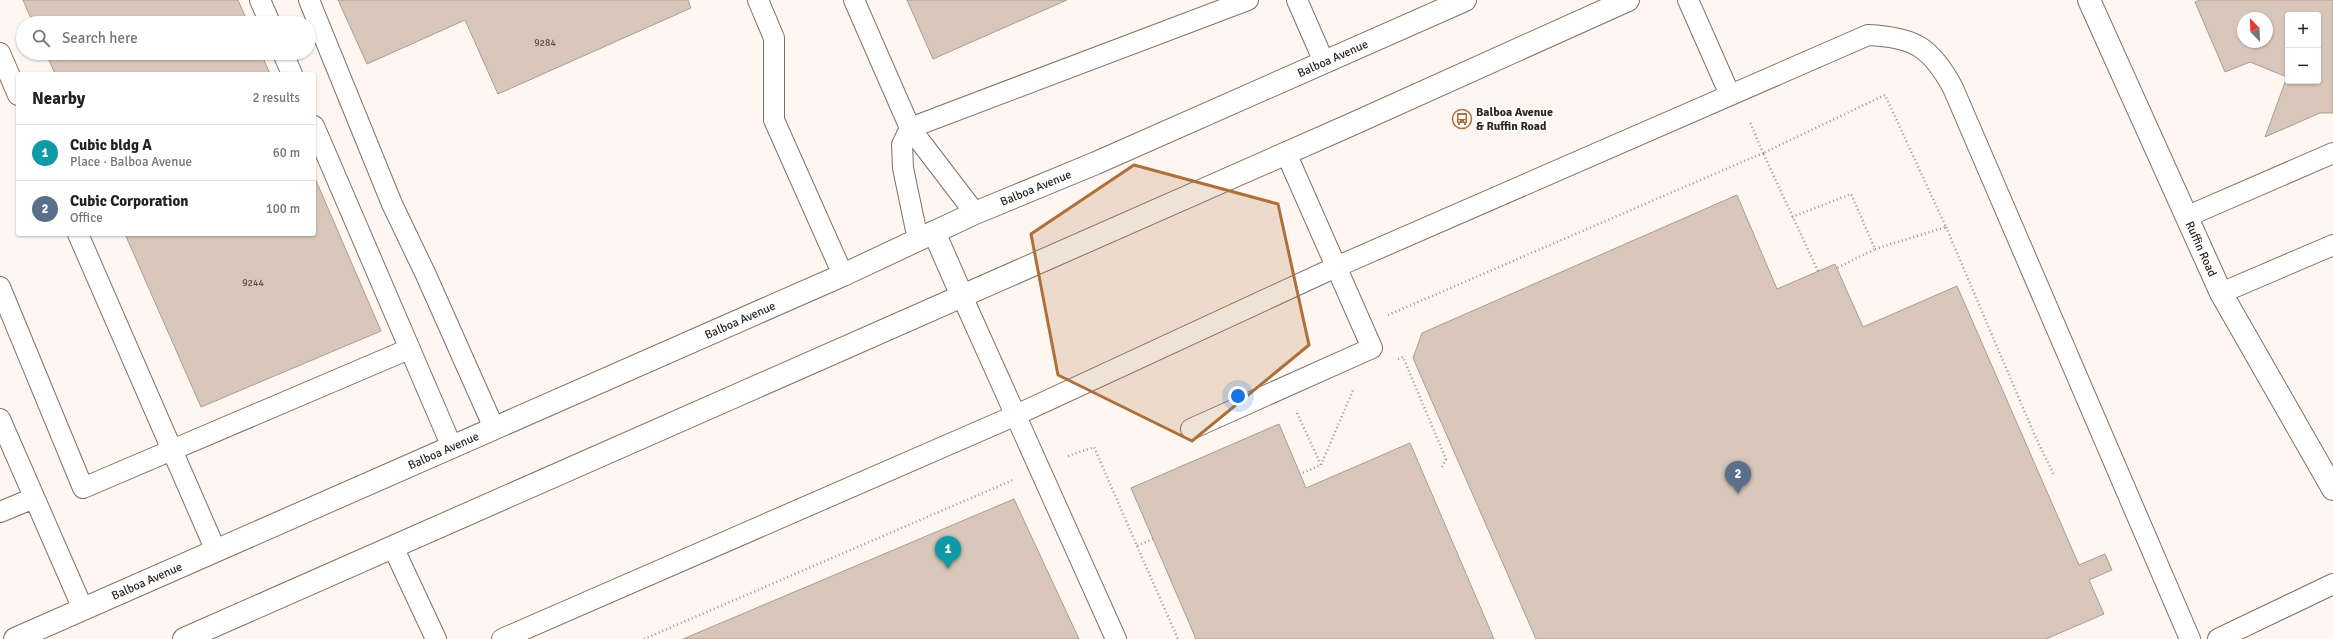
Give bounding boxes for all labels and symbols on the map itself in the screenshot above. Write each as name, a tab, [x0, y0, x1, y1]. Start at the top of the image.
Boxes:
north arrow	[2237, 12, 2273, 48]
house number: 9284	[534, 37, 556, 49]
street label: Balboa Avenue	[1295, 37, 1371, 81]
place label: Balboa Avenue & Ruffin Road	[1476, 105, 1553, 134]
bus stop icon: Balboa Avenue & Ruffin Road	[1451, 108, 1473, 130]
street label: Balboa Avenue	[998, 167, 1074, 210]
street label: Ruffin Road	[2182, 219, 2220, 279]
house number: 9244	[242, 277, 264, 289]
street label: Balboa Avenue	[703, 299, 778, 343]
your location	[1228, 386, 1248, 406]
street label: Balboa Avenue	[406, 429, 481, 473]
pin: 2	[1725, 461, 1751, 494]
pin: 1	[935, 536, 961, 569]
street label: Balboa Avenue	[109, 559, 185, 604]

